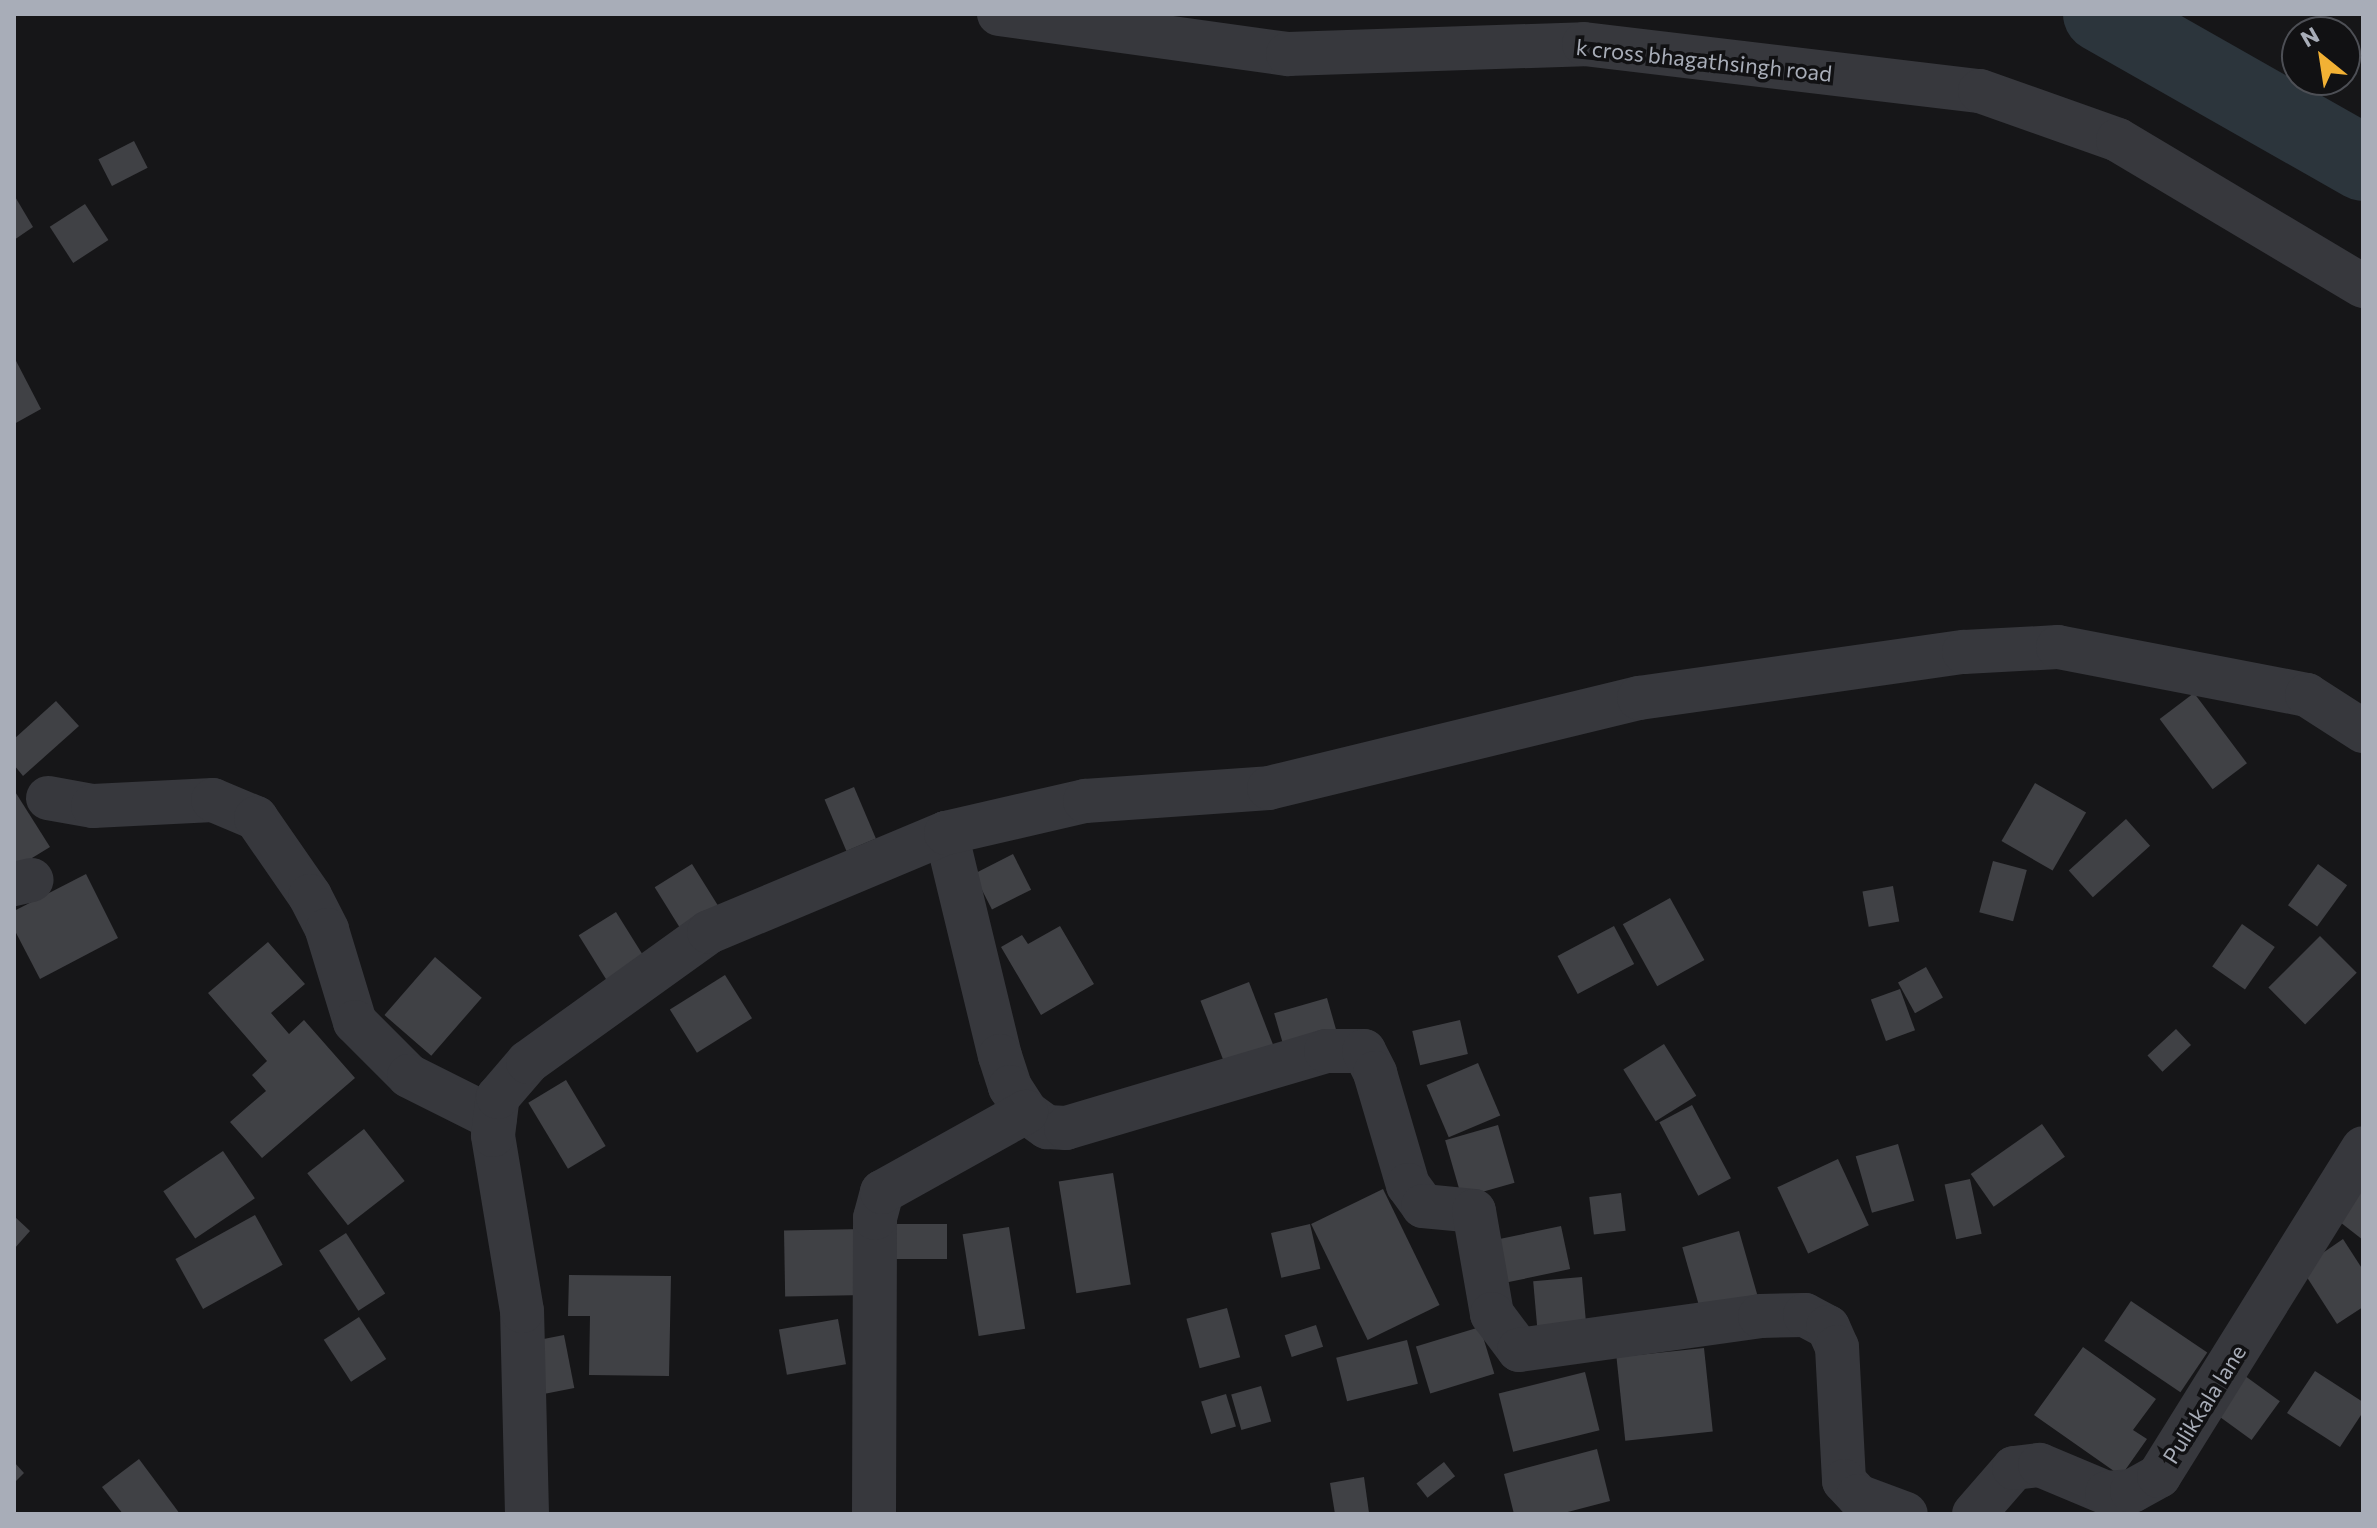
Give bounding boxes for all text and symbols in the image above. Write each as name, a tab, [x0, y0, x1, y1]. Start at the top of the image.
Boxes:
north arrow	[2281, 16, 2361, 96]
text: N	[2296, 21, 2324, 52]
street label: k cross bhagathsingh road	[1575, 33, 1833, 87]
street label: Pulikkala lane	[2157, 1340, 2251, 1468]

